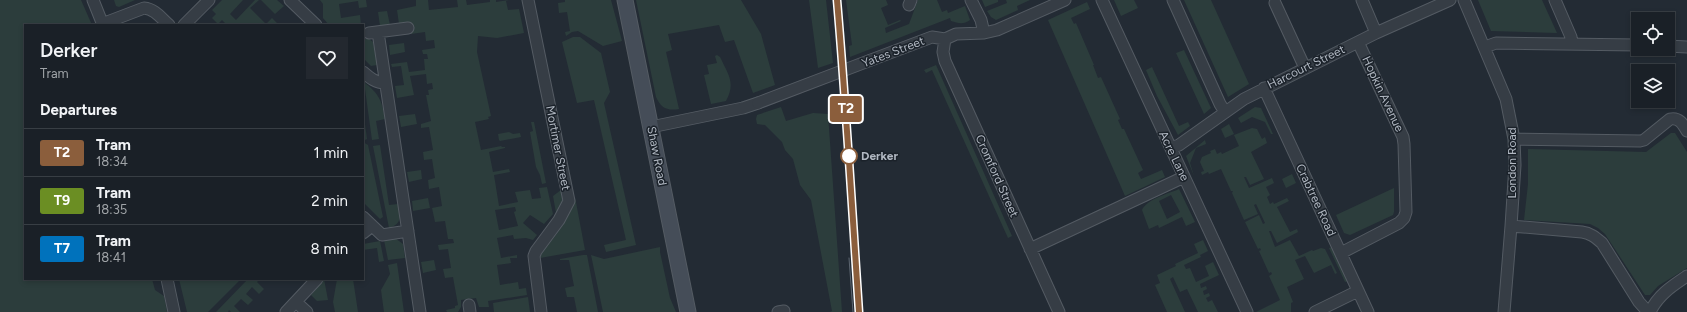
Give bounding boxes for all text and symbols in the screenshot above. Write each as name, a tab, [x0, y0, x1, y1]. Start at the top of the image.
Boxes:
map controls	[1631, 12, 1675, 108]
button: locate	[1631, 12, 1675, 56]
street label: Yates Street	[860, 33, 927, 70]
button: heart	[306, 37, 348, 79]
text: Derker	[40, 39, 97, 62]
street label: Harcourt Street	[1265, 42, 1347, 92]
street label: Hopkin Avenue	[1359, 54, 1407, 134]
button: layers	[1631, 64, 1675, 108]
text: Tram	[40, 66, 69, 81]
line badge: T2	[828, 96, 864, 122]
text: T2	[838, 100, 854, 117]
text: Departures	[40, 101, 117, 119]
street label: Mortimer Street	[543, 105, 573, 192]
street label: Shaw Road	[644, 125, 670, 187]
street label: London Road	[1505, 127, 1519, 199]
street label: Acre Lane	[1156, 129, 1192, 184]
street label: Cromford Street	[973, 133, 1022, 220]
text: Tram	[96, 136, 131, 154]
text: T2	[54, 144, 70, 161]
text: 1 min	[313, 144, 348, 162]
marker: Derker	[840, 147, 858, 165]
place label: Derker	[861, 149, 898, 163]
text: 18:34	[96, 154, 128, 169]
street label: Crabtree Road	[1293, 162, 1339, 238]
text: Tram	[96, 184, 131, 202]
text: T9	[54, 192, 70, 209]
text: 2 min	[311, 192, 348, 210]
text: 18:35	[96, 202, 127, 217]
text: Tram	[96, 232, 131, 250]
text: T7	[54, 240, 70, 257]
text: 8 min	[310, 240, 348, 258]
text: 18:41	[96, 250, 126, 265]

